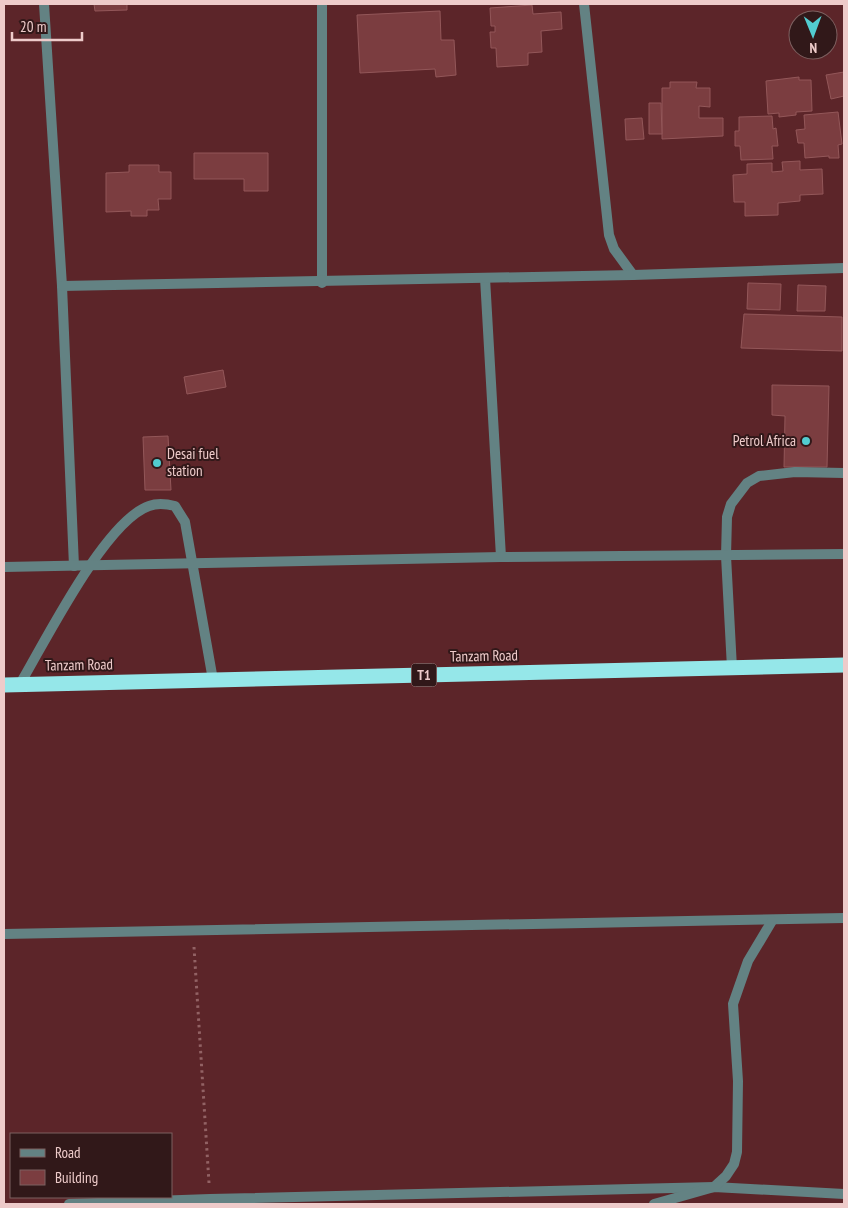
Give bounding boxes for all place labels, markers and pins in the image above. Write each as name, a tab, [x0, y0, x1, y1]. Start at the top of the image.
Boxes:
place label: Petrol Africa	[733, 431, 796, 450]
marker: Petrol Africa	[800, 435, 812, 447]
place label: Desai fuel station	[167, 444, 219, 480]
marker: Desai fuel station	[151, 457, 163, 469]

